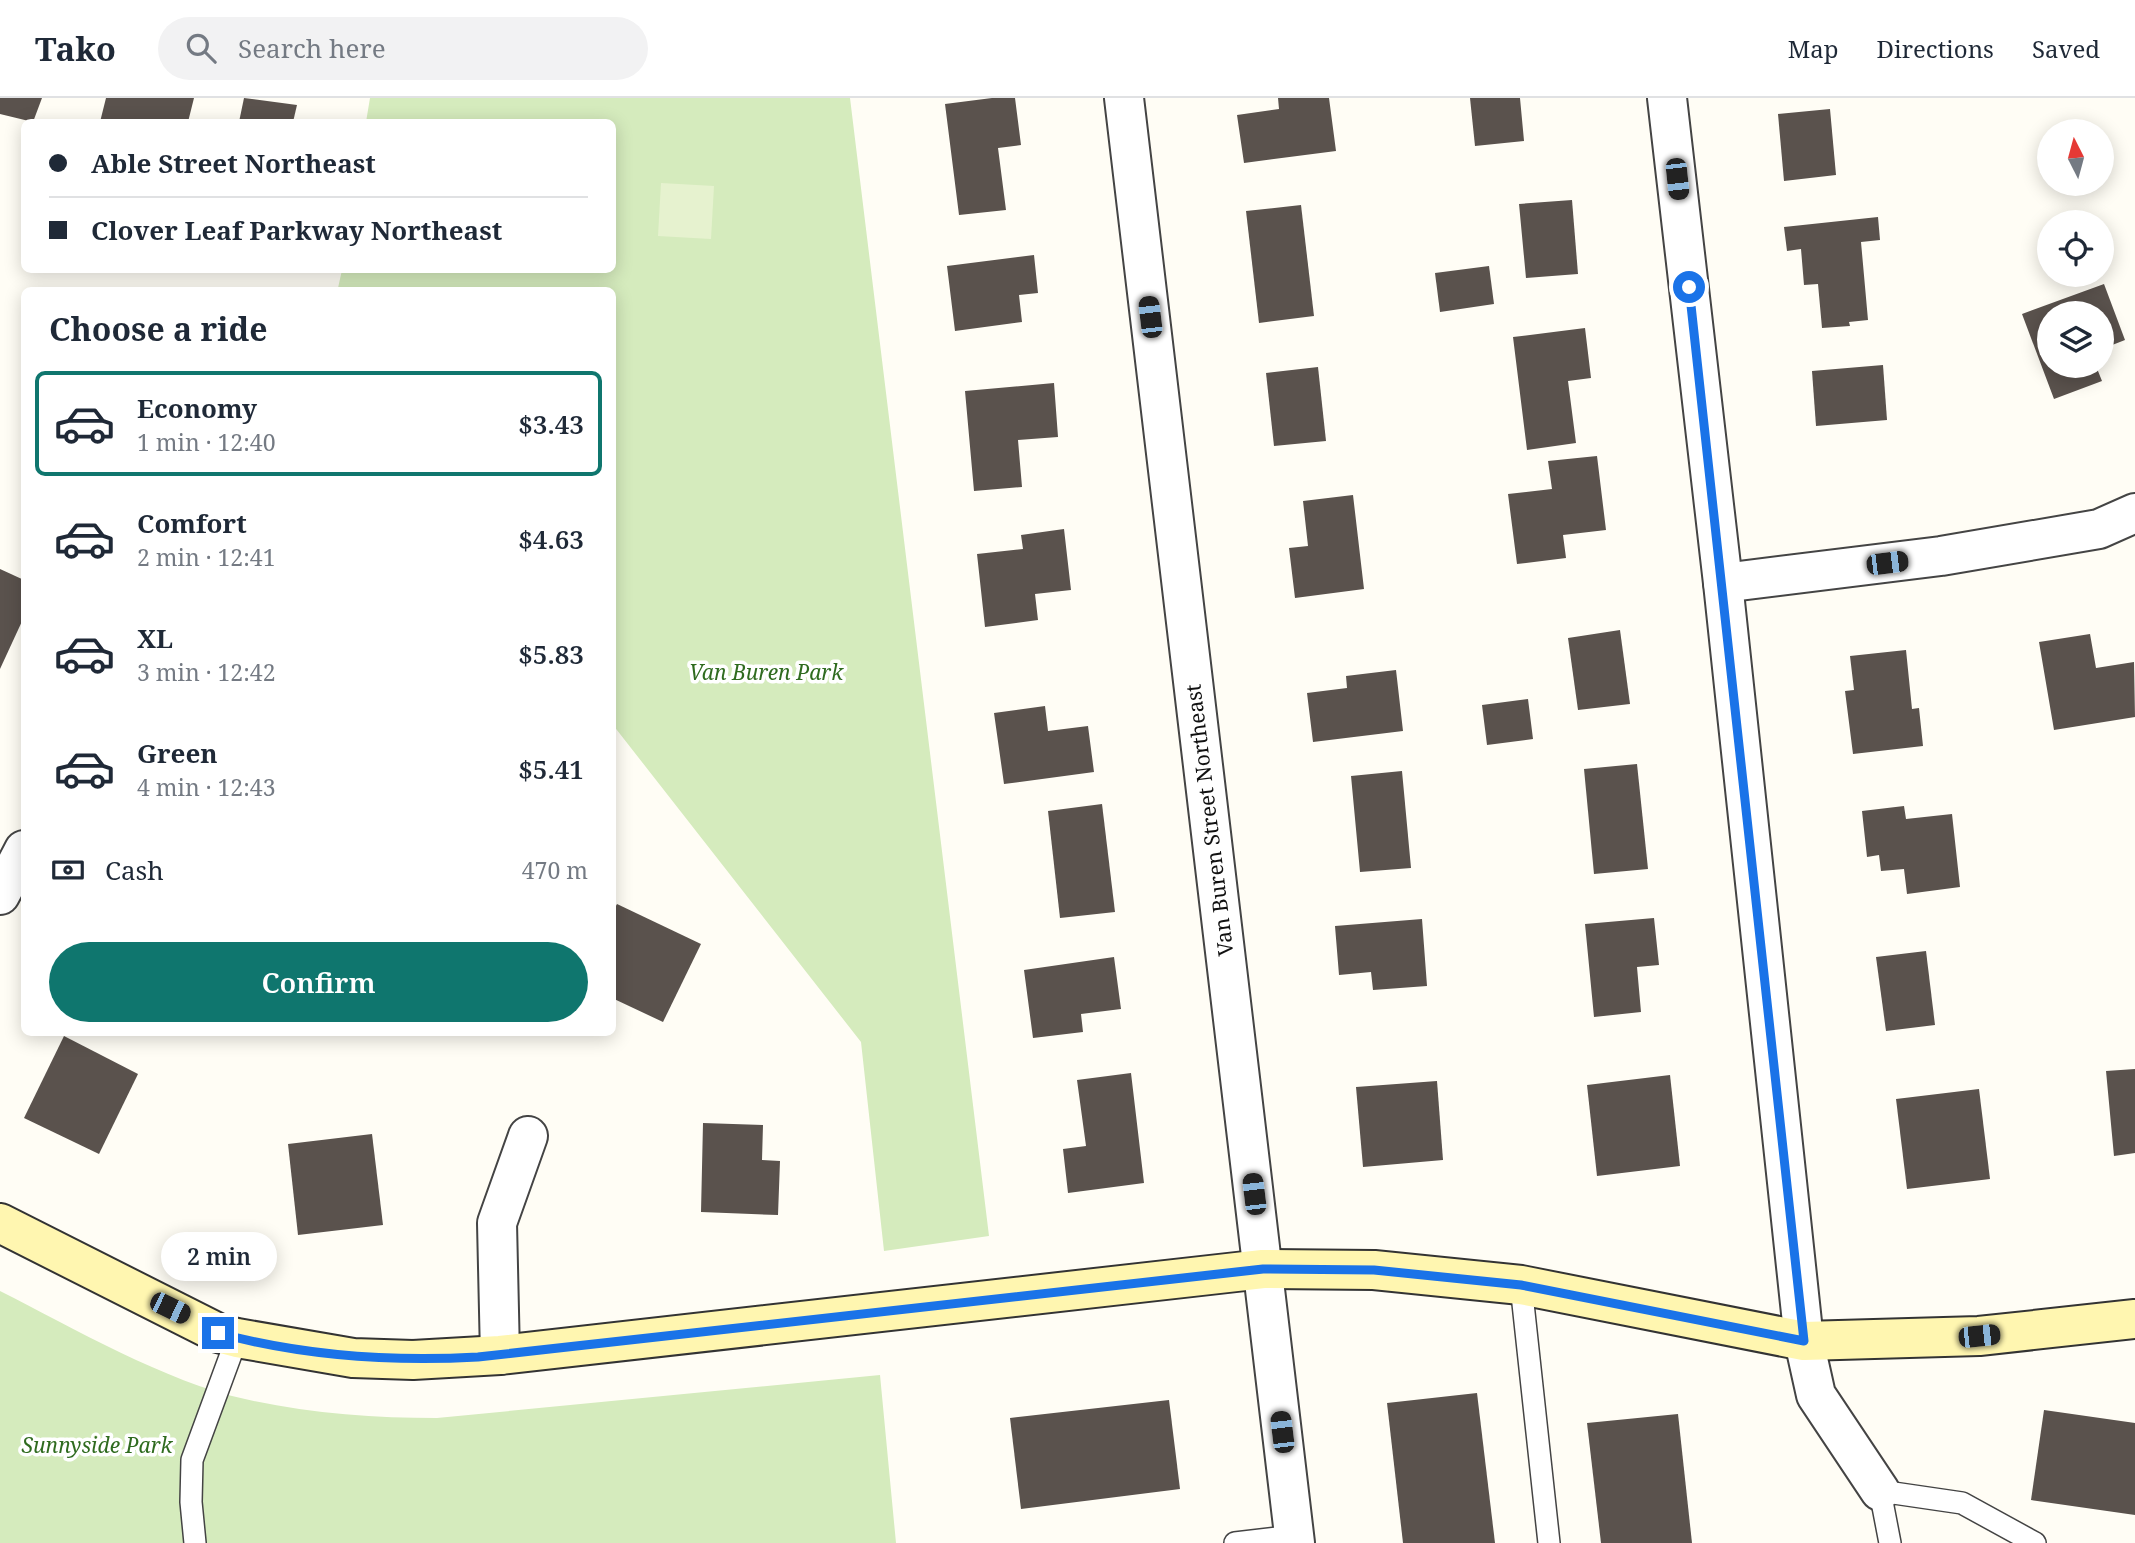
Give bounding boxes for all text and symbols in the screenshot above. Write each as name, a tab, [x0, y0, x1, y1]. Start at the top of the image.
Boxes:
search box	[158, 17, 648, 80]
text: Tako	[35, 26, 116, 71]
icon: search	[182, 29, 220, 67]
text: Search here	[238, 30, 386, 66]
text: Map	[1788, 32, 1839, 65]
text: Directions	[1877, 32, 1994, 65]
text: Saved	[2032, 32, 2100, 65]
north arrow	[2037, 119, 2114, 196]
map controls	[2037, 119, 2114, 378]
text: Able Street Northeast	[91, 145, 376, 181]
car	[1665, 157, 1690, 201]
button: locate	[2037, 210, 2114, 287]
text: Clover Leaf Parkway Northeast	[91, 212, 502, 248]
route start	[1673, 271, 1705, 303]
car	[1138, 295, 1163, 339]
button: layers	[2037, 301, 2114, 378]
text: Choose a ride	[49, 307, 268, 350]
text: Economy	[137, 390, 257, 426]
icon: car	[53, 392, 116, 455]
text: $3.43	[518, 406, 584, 442]
text: 1 min · 12:40	[137, 426, 275, 458]
text: Comfort	[137, 505, 247, 541]
icon: car	[53, 507, 116, 570]
text: $4.63	[518, 521, 584, 557]
text: 2 min · 12:41	[137, 541, 275, 573]
car	[1865, 550, 1910, 576]
text: XL	[137, 620, 173, 656]
icon: car	[53, 622, 116, 685]
text: $5.83	[518, 636, 584, 672]
text: 3 min · 12:42	[137, 656, 275, 688]
park label: Van Buren Park	[689, 658, 844, 686]
street label: Van Buren Street Northeast	[1178, 683, 1240, 958]
text: Green	[137, 735, 218, 771]
icon: car	[53, 737, 116, 800]
text: $5.41	[518, 751, 584, 787]
text: 4 min · 12:43	[137, 771, 275, 803]
icon: cash	[49, 851, 87, 889]
text: Cash	[105, 852, 164, 888]
text: 470 m	[522, 854, 588, 886]
button: Confirm	[49, 942, 588, 1022]
car	[1242, 1172, 1267, 1216]
callout: 2 min	[160, 1232, 276, 1280]
text: 2 min	[187, 1240, 251, 1272]
car	[147, 1289, 194, 1327]
route end	[202, 1317, 234, 1349]
car	[1958, 1323, 2001, 1349]
car	[1270, 1410, 1295, 1454]
park label: Sunnyside Park	[22, 1431, 173, 1459]

